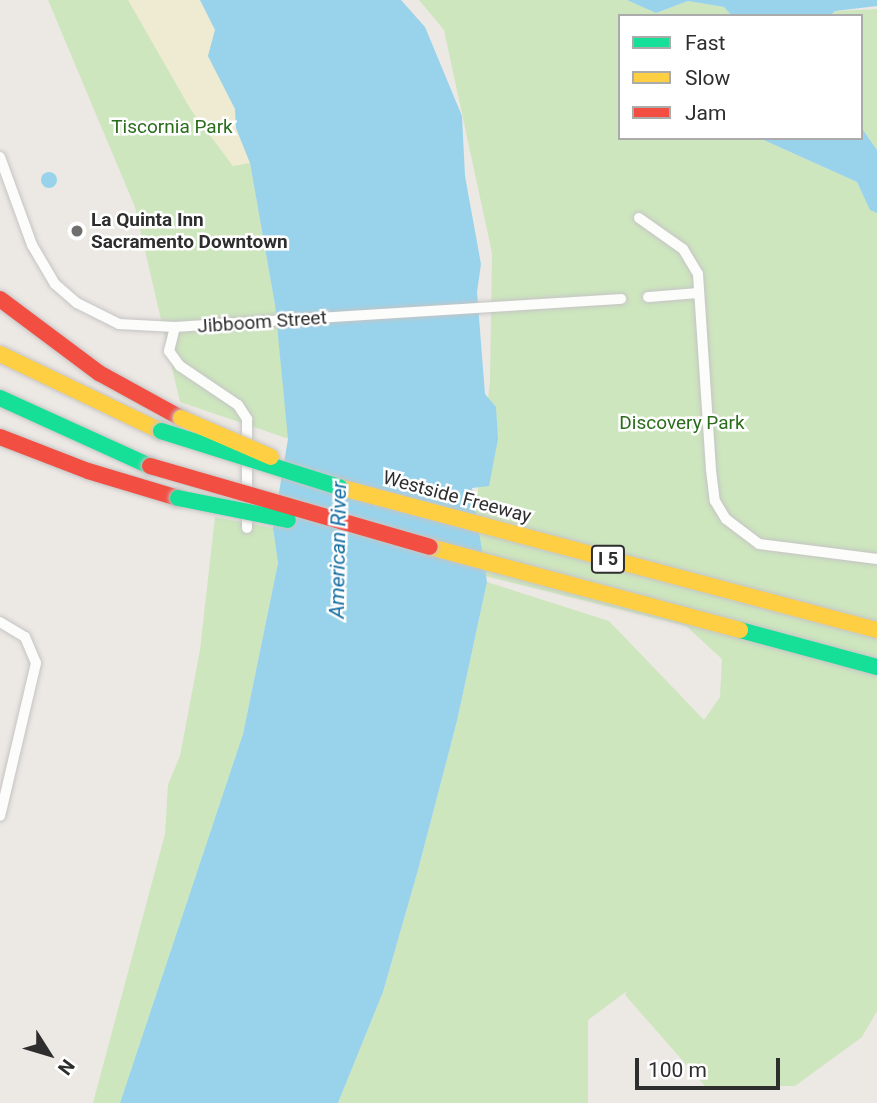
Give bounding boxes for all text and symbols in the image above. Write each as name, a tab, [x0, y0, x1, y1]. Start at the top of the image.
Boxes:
legend	[618, 14, 863, 140]
text: Fast	[685, 31, 725, 55]
text: Slow	[685, 66, 730, 90]
text: Jam	[685, 101, 726, 125]
park label: Tiscornia Park	[111, 116, 233, 138]
place label: La Quinta Inn Sacramento Downtown	[91, 209, 288, 253]
marker: La Quinta Inn Sacramento Downtown	[69, 223, 85, 239]
street label: Jibboom Street	[197, 306, 327, 338]
park label: Discovery Park	[619, 412, 745, 434]
street label: Westside Freeway	[380, 466, 534, 528]
water label: American River	[324, 481, 352, 619]
road number: I 5	[590, 544, 626, 574]
north arrow	[14, 1019, 84, 1089]
scale bar	[639, 1044, 784, 1088]
text: N	[53, 1055, 79, 1079]
text: 100 m	[648, 1058, 707, 1082]

